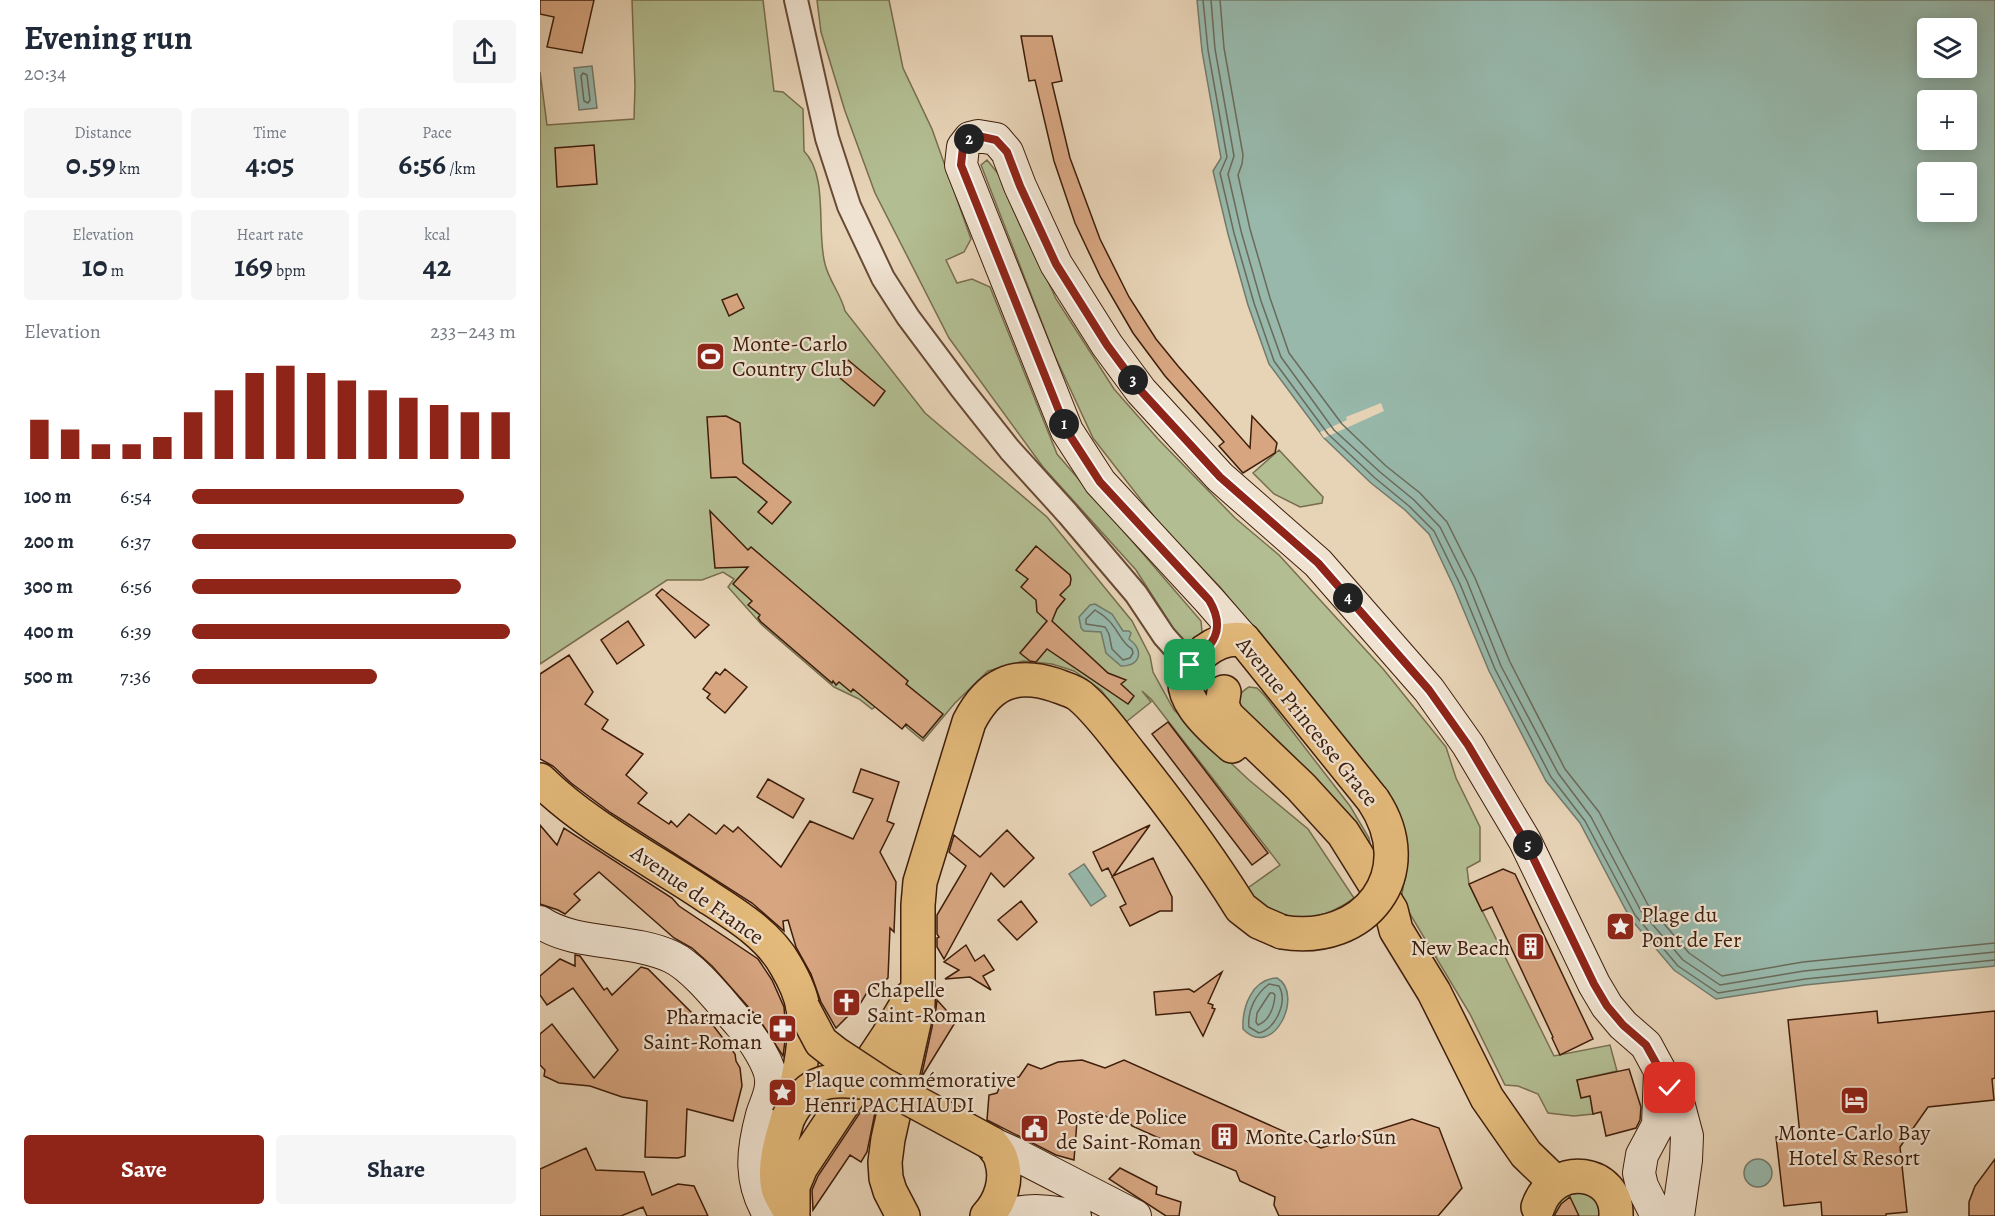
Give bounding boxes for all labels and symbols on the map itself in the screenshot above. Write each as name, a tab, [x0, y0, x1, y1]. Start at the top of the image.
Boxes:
pin: 2	[954, 124, 984, 154]
place label: Monte-Carlo Country Club	[732, 329, 853, 384]
sports icon: Monte-Carlo Country Club	[695, 340, 727, 372]
pin: 3	[1118, 365, 1148, 395]
pin: 1	[1049, 409, 1079, 439]
pin: 4	[1333, 583, 1363, 613]
street label: Avenue Princesse Grace	[1229, 630, 1385, 813]
pin	[1164, 639, 1215, 690]
pin: 5	[1513, 830, 1543, 860]
street label: Avenue de France	[624, 837, 770, 952]
place label: Plage du Pont de Fer	[1641, 900, 1741, 955]
place icon: Plage du Pont de Fer	[1604, 911, 1636, 943]
building icon: New Beach	[1515, 931, 1547, 963]
place label: New Beach	[1411, 933, 1510, 963]
place label: Chapelle Saint-Roman	[867, 975, 986, 1030]
church icon: Chapelle Saint-Roman	[830, 986, 862, 1018]
place label: Pharmacie Saint-Roman	[643, 1002, 762, 1057]
pharmacy icon: Pharmacie Saint-Roman	[767, 1013, 799, 1045]
pin	[1644, 1062, 1695, 1113]
place label: Plaque commémorative Henri PACHIAUDI	[804, 1065, 1016, 1120]
place icon: Plaque commémorative Henri PACHIAUDI	[767, 1076, 799, 1108]
hotel icon: Monte-Carlo Bay Hotel & Resort	[1838, 1084, 1870, 1116]
place label: Poste de Police de Saint-Roman	[1056, 1102, 1201, 1157]
public building icon: Poste de Police de Saint-Roman	[1019, 1113, 1051, 1145]
place label: Monte-Carlo Bay Hotel & Resort	[1778, 1118, 1930, 1173]
building icon: Monte Carlo Sun	[1208, 1120, 1240, 1152]
place label: Monte Carlo Sun	[1245, 1122, 1396, 1152]

